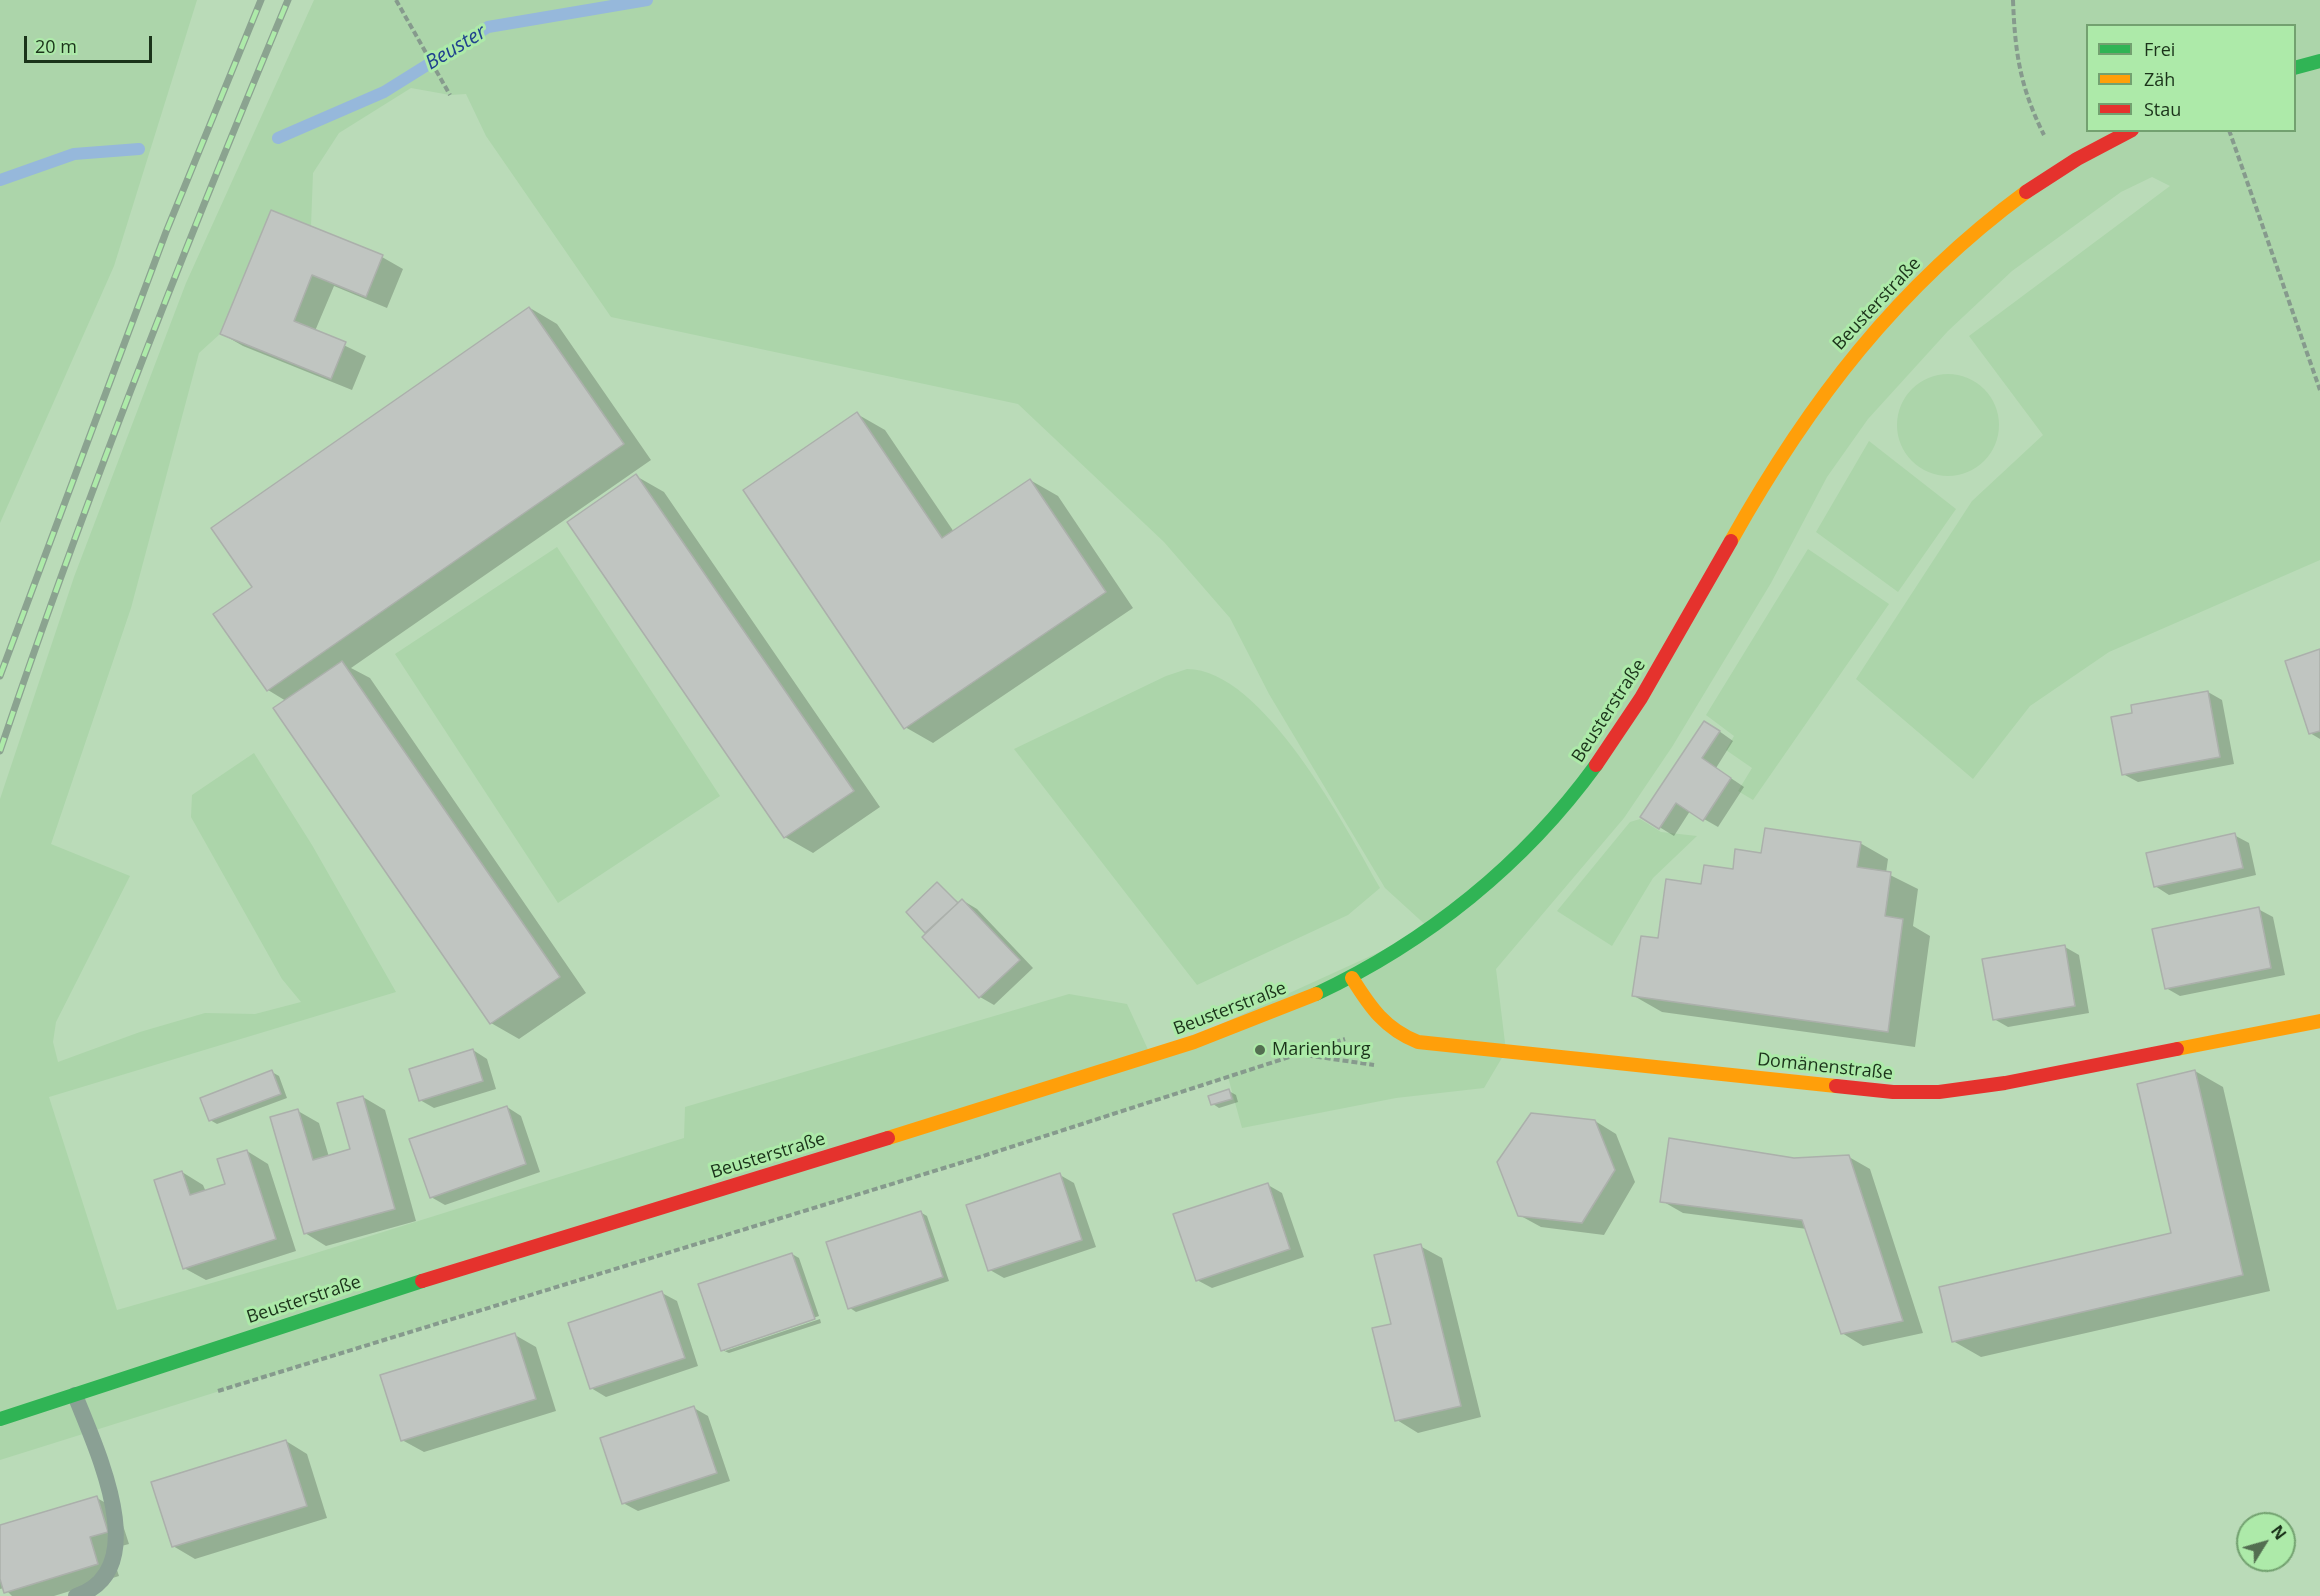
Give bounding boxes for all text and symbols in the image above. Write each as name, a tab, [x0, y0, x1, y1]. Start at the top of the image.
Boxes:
water label: Beuster	[421, 21, 491, 75]
scale bar	[27, 24, 154, 62]
legend	[2086, 24, 2296, 132]
text: 20 m	[35, 34, 77, 58]
text: Frei	[2144, 37, 2175, 61]
text: Zäh	[2144, 67, 2175, 91]
text: Stau	[2144, 97, 2181, 121]
street label: Beusterstraße	[1829, 253, 1925, 355]
street label: Beusterstraße	[1568, 655, 1650, 767]
street label: Beusterstraße	[1171, 978, 1289, 1040]
place label: Marienburg	[1272, 1039, 1370, 1061]
marker: Marienburg	[1253, 1043, 1267, 1057]
street label: Domänenstraße	[1756, 1049, 1894, 1085]
street label: Beusterstraße	[708, 1128, 828, 1184]
street label: Beusterstraße	[244, 1271, 364, 1329]
north arrow	[2236, 1512, 2296, 1572]
text: N	[2266, 1521, 2291, 1544]

